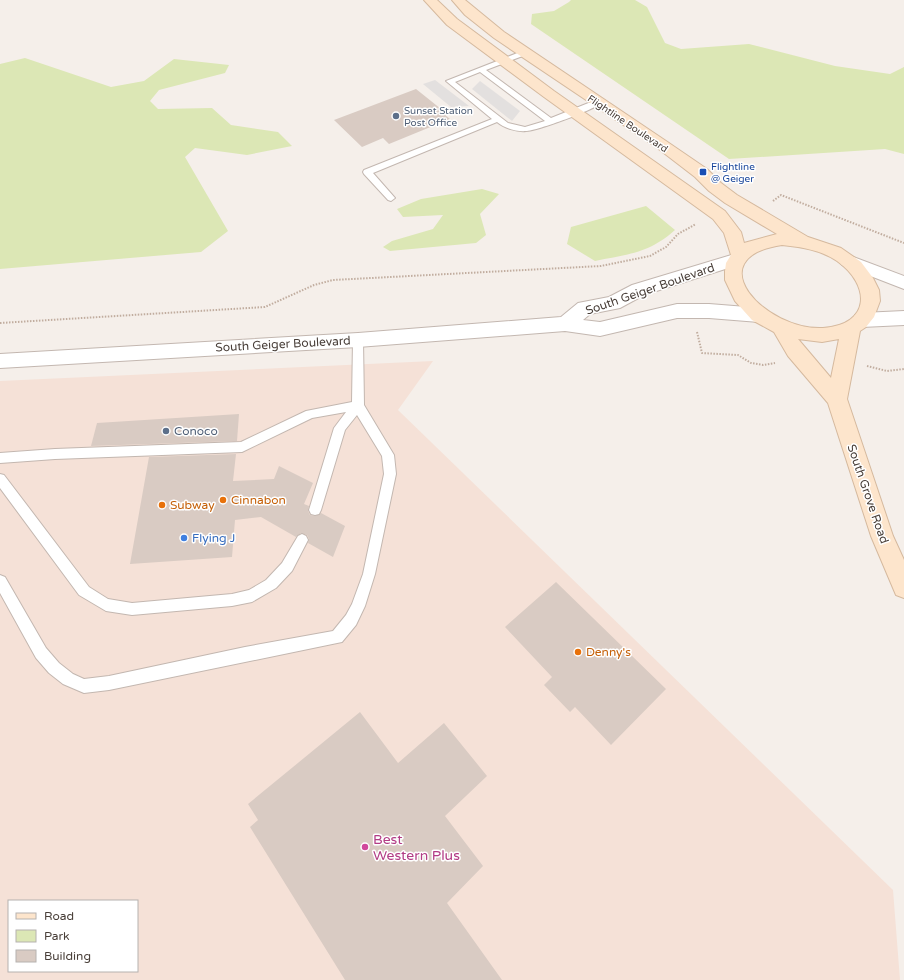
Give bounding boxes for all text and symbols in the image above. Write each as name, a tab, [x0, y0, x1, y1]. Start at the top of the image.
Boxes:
street label: Flightline Boulevard	[585, 92, 670, 155]
place label: Sunset Station Post Office	[404, 105, 473, 129]
marker: Sunset Station Post Office	[391, 111, 401, 121]
place label: Flightline @ Geiger	[711, 161, 755, 185]
marker: Flightline @ Geiger	[698, 167, 708, 177]
street label: South Geiger Boulevard	[584, 260, 716, 318]
street label: South Geiger Boulevard	[215, 333, 351, 355]
place label: Conoco	[174, 424, 218, 438]
marker: Conoco	[161, 426, 171, 436]
street label: South Grove Road	[844, 443, 892, 545]
place label: Cinnabon	[231, 493, 286, 507]
marker: Cinnabon	[218, 495, 228, 505]
place label: Subway	[170, 498, 215, 512]
marker: Subway	[157, 500, 167, 510]
place label: Flying J	[192, 531, 235, 545]
marker: Flying J	[179, 533, 189, 543]
place label: Denny's	[586, 645, 631, 659]
marker: Denny's	[573, 647, 583, 657]
place label: Best Western Plus	[373, 831, 460, 864]
marker: Best Western Plus	[360, 842, 370, 852]
legend	[8, 900, 138, 972]
text: Road	[44, 909, 74, 923]
text: Park	[44, 929, 70, 943]
text: Building	[44, 949, 91, 963]

